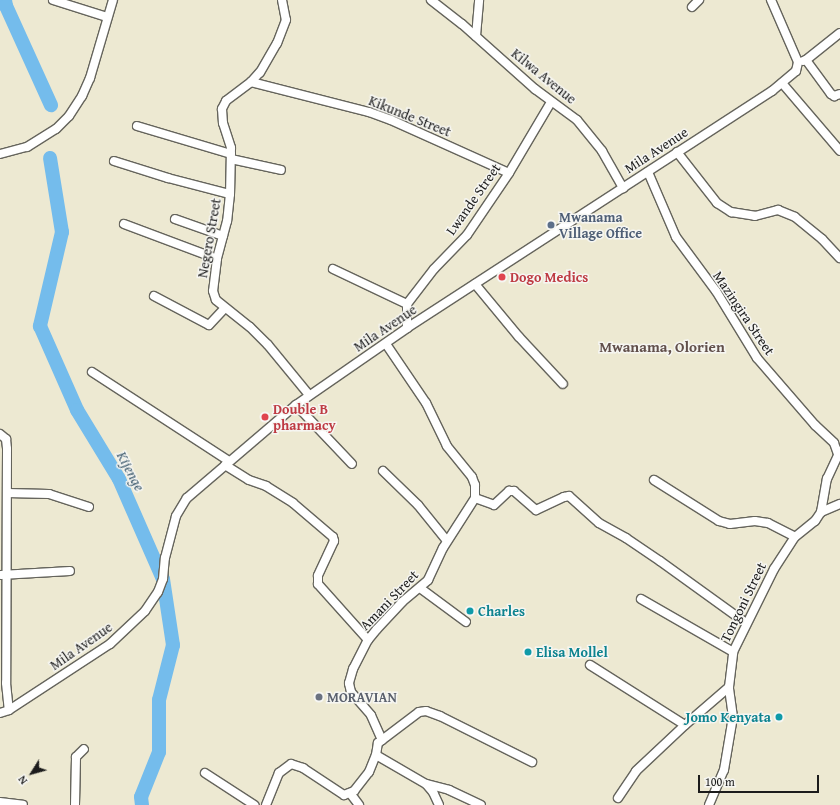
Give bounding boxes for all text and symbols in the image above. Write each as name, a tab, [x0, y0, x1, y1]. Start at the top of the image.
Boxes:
street label: Kilwa Avenue	[508, 45, 580, 107]
street label: Kikunde Street	[366, 92, 454, 140]
street label: Mila Avenue	[621, 123, 691, 177]
street label: Lwande Street	[442, 160, 504, 238]
street label: Negero Street	[194, 197, 224, 279]
place label: Mwanama Village Office	[559, 209, 642, 242]
marker: Mwanama Village Office	[546, 220, 556, 230]
street label: Mazingira Street	[710, 268, 778, 358]
place label: Dogo Medics	[510, 269, 588, 285]
marker: Dogo Medics	[497, 272, 507, 282]
street label: Mila Avenue	[350, 301, 420, 355]
district label: Mwanama, Olorien	[599, 338, 725, 356]
place label: Double B pharmacy	[273, 401, 336, 434]
marker: Double B pharmacy	[260, 412, 270, 422]
water label: Kijenge	[113, 448, 149, 494]
street label: Tongoni Street	[716, 559, 770, 645]
street label: Amani Street	[356, 567, 422, 633]
place label: Charles	[478, 603, 525, 619]
marker: Charles	[465, 606, 475, 616]
street label: Mila Avenue	[47, 618, 115, 674]
place label: Elisa Mollel	[536, 644, 608, 660]
marker: Elisa Mollel	[523, 647, 533, 657]
place label: MORAVIAN	[327, 689, 397, 705]
marker: MORAVIAN	[314, 692, 324, 702]
place label: Jomo Kenyata	[686, 709, 771, 725]
marker: Jomo Kenyata	[774, 712, 784, 722]
north arrow	[12, 753, 52, 793]
scale bar	[700, 767, 821, 793]
text: N	[14, 772, 31, 788]
text: 100 m	[705, 773, 735, 790]

